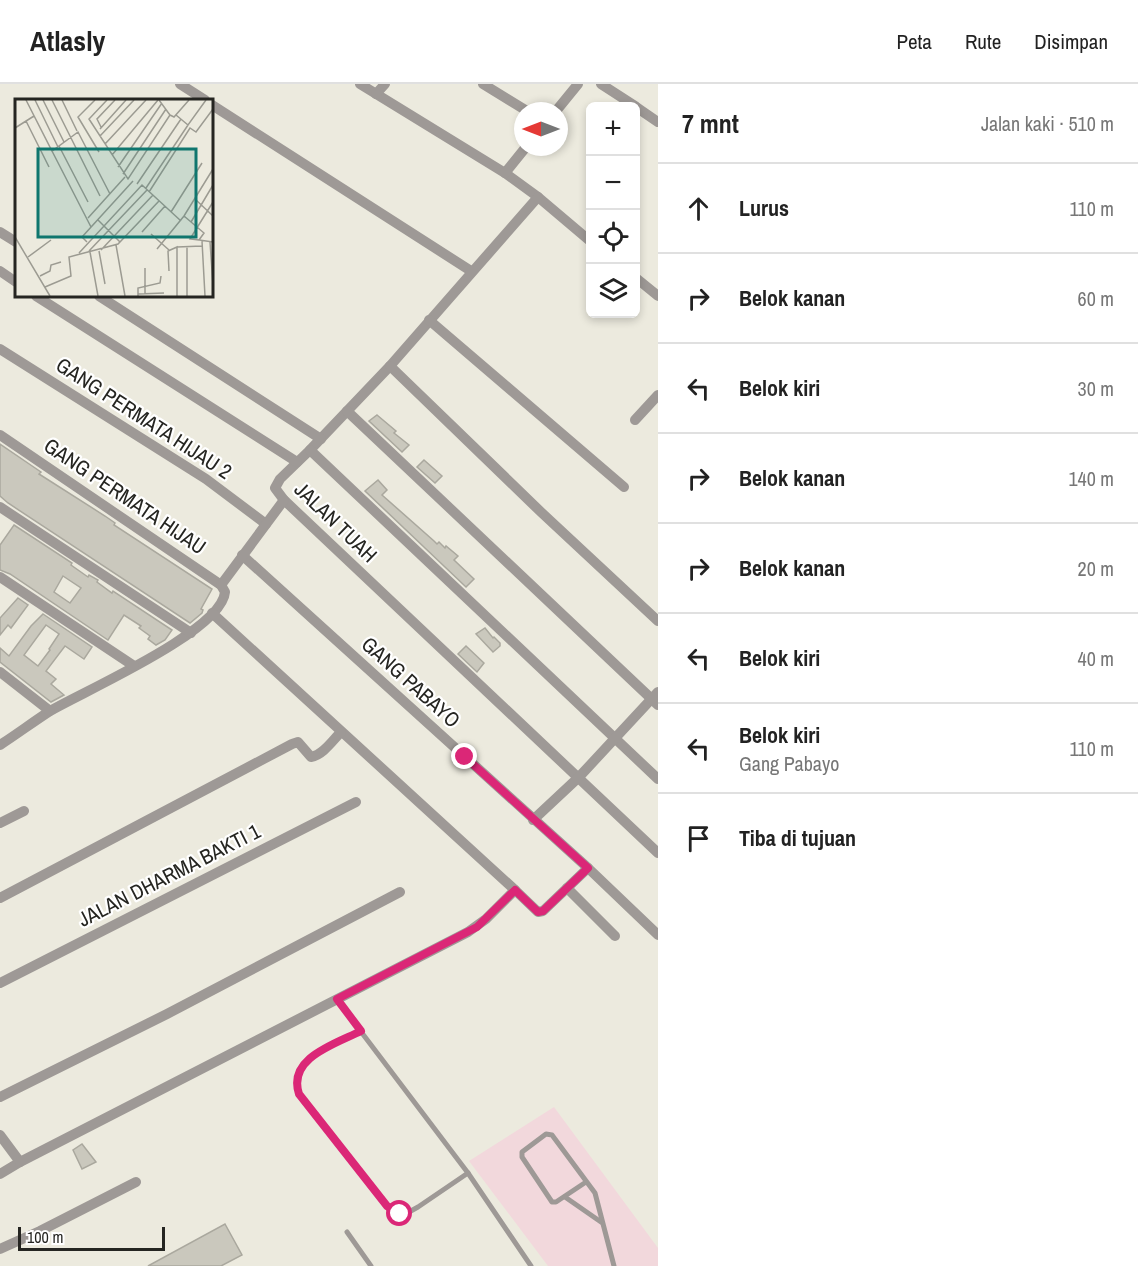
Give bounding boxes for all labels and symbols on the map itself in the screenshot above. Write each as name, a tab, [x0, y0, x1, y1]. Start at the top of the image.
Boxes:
inset map	[15, 99, 213, 297]
north arrow	[514, 102, 568, 156]
street label: GANG PERMATA HIJAU 2	[50, 350, 238, 486]
street label: GANG PERMATA HIJAU	[38, 431, 212, 561]
street label: JALAN TUAH	[288, 475, 384, 569]
street label: GANG PABAYO	[355, 630, 467, 734]
route end	[451, 743, 477, 769]
street label: JALAN DHARMA BAKTI 1	[73, 816, 265, 934]
route start	[386, 1200, 412, 1226]
scale bar	[18, 1224, 165, 1252]

